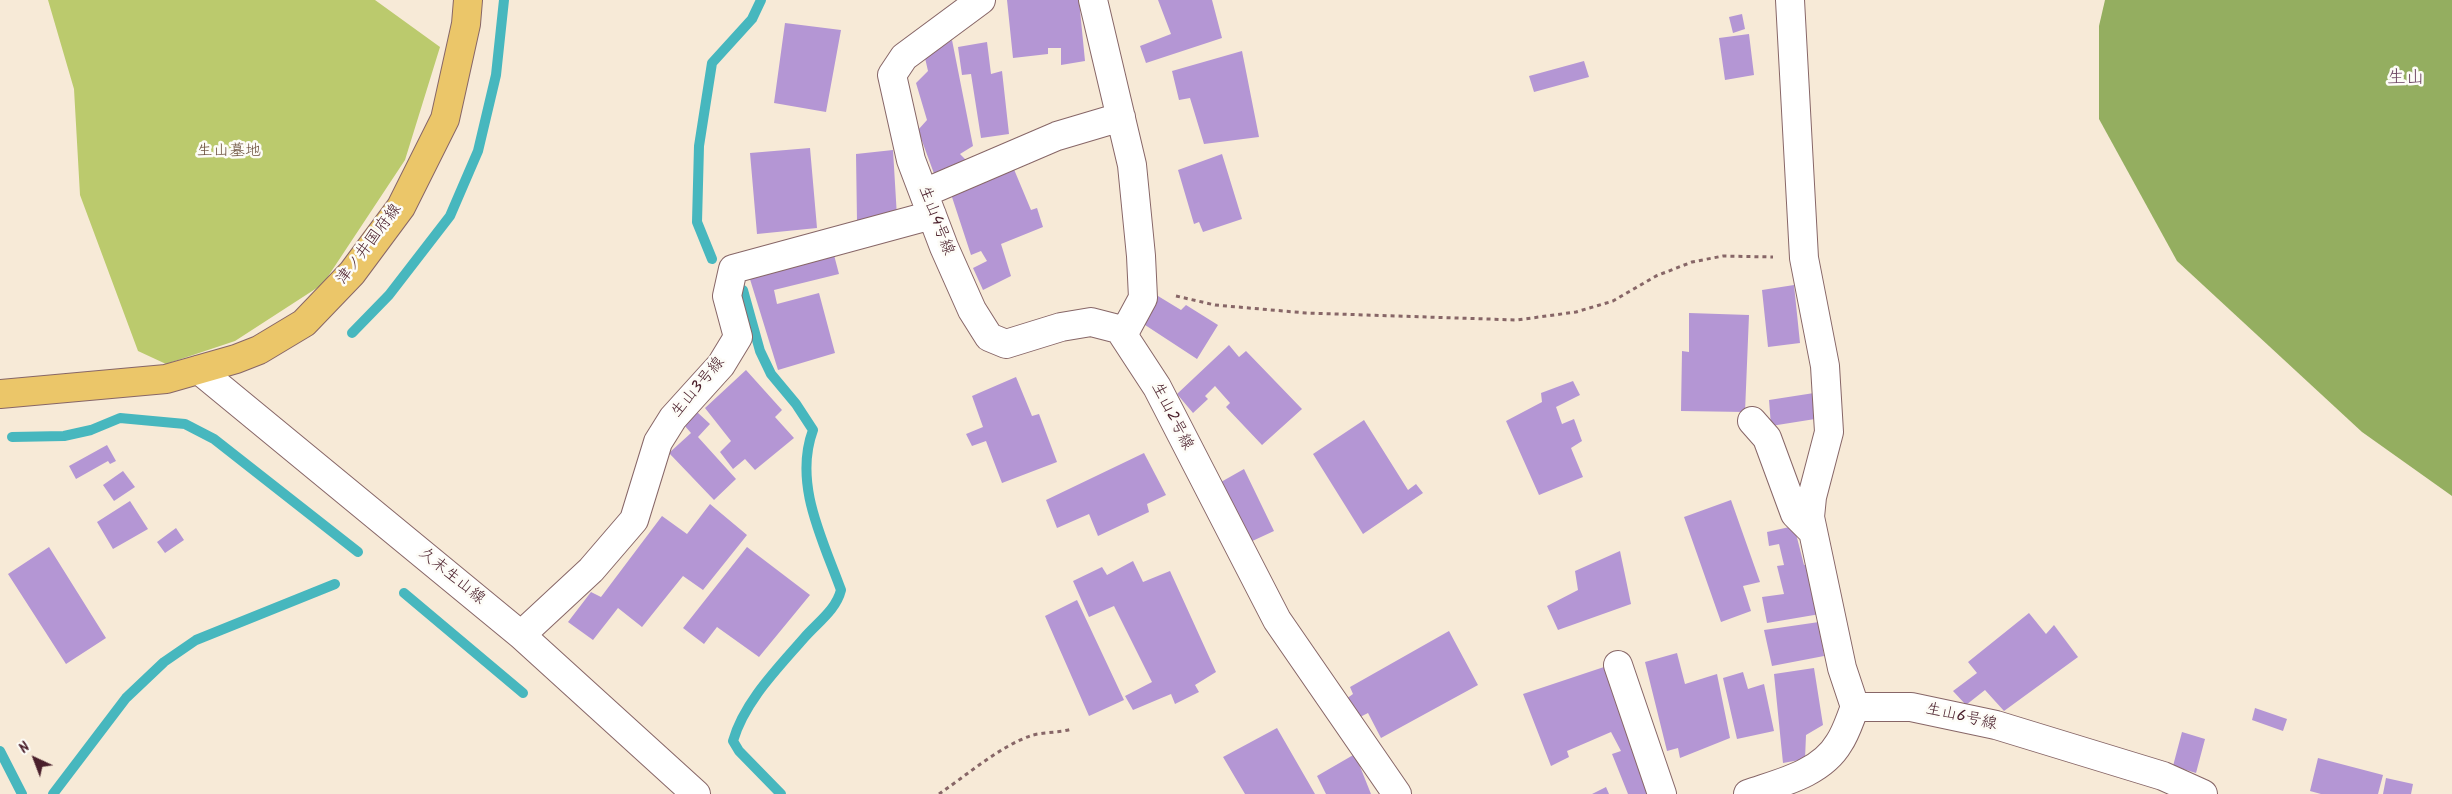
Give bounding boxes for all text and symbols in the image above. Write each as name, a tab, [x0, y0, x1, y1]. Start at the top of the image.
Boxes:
district label: 生山	[2387, 69, 2425, 91]
park label: 生山墓地	[197, 142, 261, 162]
street label: 生山4号線	[913, 184, 957, 258]
street label: 津ノ井国府線	[333, 201, 407, 289]
street label: 生山3号線	[668, 354, 730, 422]
street label: 生山2号線	[1146, 380, 1196, 454]
street label: 久末生山線	[414, 544, 488, 610]
street label: 生山6号線	[1923, 700, 1999, 736]
north arrow	[10, 734, 60, 784]
text: N	[14, 737, 36, 759]

